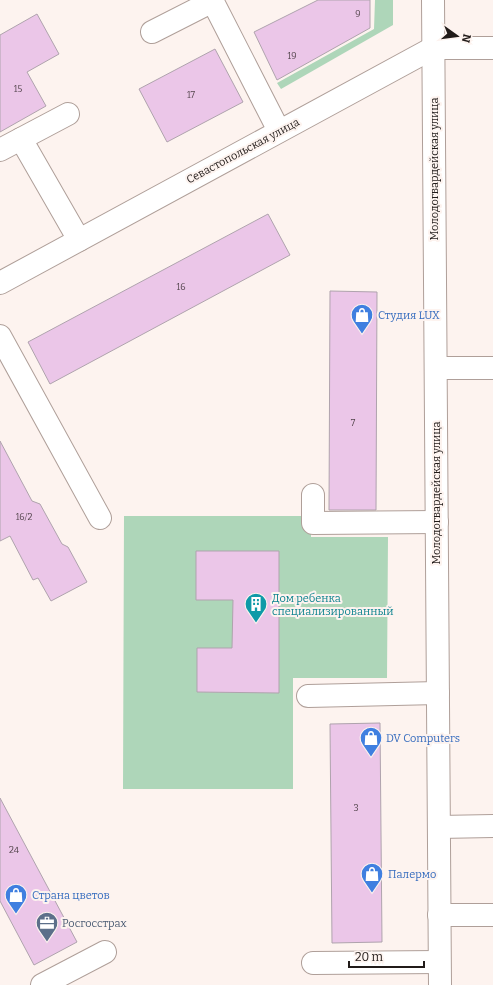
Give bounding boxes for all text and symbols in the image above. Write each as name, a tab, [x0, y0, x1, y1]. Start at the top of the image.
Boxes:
house number: 9	[355, 9, 361, 19]
north arrow	[437, 16, 477, 56]
text: N	[459, 33, 474, 44]
house number: 19	[288, 51, 296, 61]
house number: 15	[14, 84, 22, 94]
house number: 17	[187, 90, 196, 100]
street label: Молодогвардейская улица	[428, 97, 441, 241]
street label: Севастопольская улица	[184, 116, 302, 186]
house number: 16	[177, 282, 185, 292]
shop icon: Студия LUX	[349, 302, 375, 335]
place label: Студия LUX	[378, 309, 440, 322]
house number: 7	[351, 418, 356, 428]
street label: Молодогвардейская улица	[430, 421, 443, 565]
house number: 16/2	[16, 512, 32, 522]
building icon: Дом ребенка специализированный	[243, 591, 269, 624]
place label: Дом ребенка специализированный	[272, 592, 394, 618]
shop icon: DV Computers	[358, 725, 384, 758]
place label: DV Computers	[386, 732, 460, 745]
house number: 3	[353, 803, 359, 813]
house number: 24	[9, 845, 20, 855]
shop icon: Палермо	[359, 861, 385, 894]
place label: Палермо	[388, 868, 436, 881]
shop icon: Страна цветов	[3, 882, 29, 915]
place label: Страна цветов	[32, 889, 110, 902]
office icon: Росгосстрах	[34, 910, 60, 943]
place label: Росгосстрах	[62, 917, 127, 930]
scale bar	[349, 943, 424, 969]
text: 20 m	[355, 950, 384, 964]

